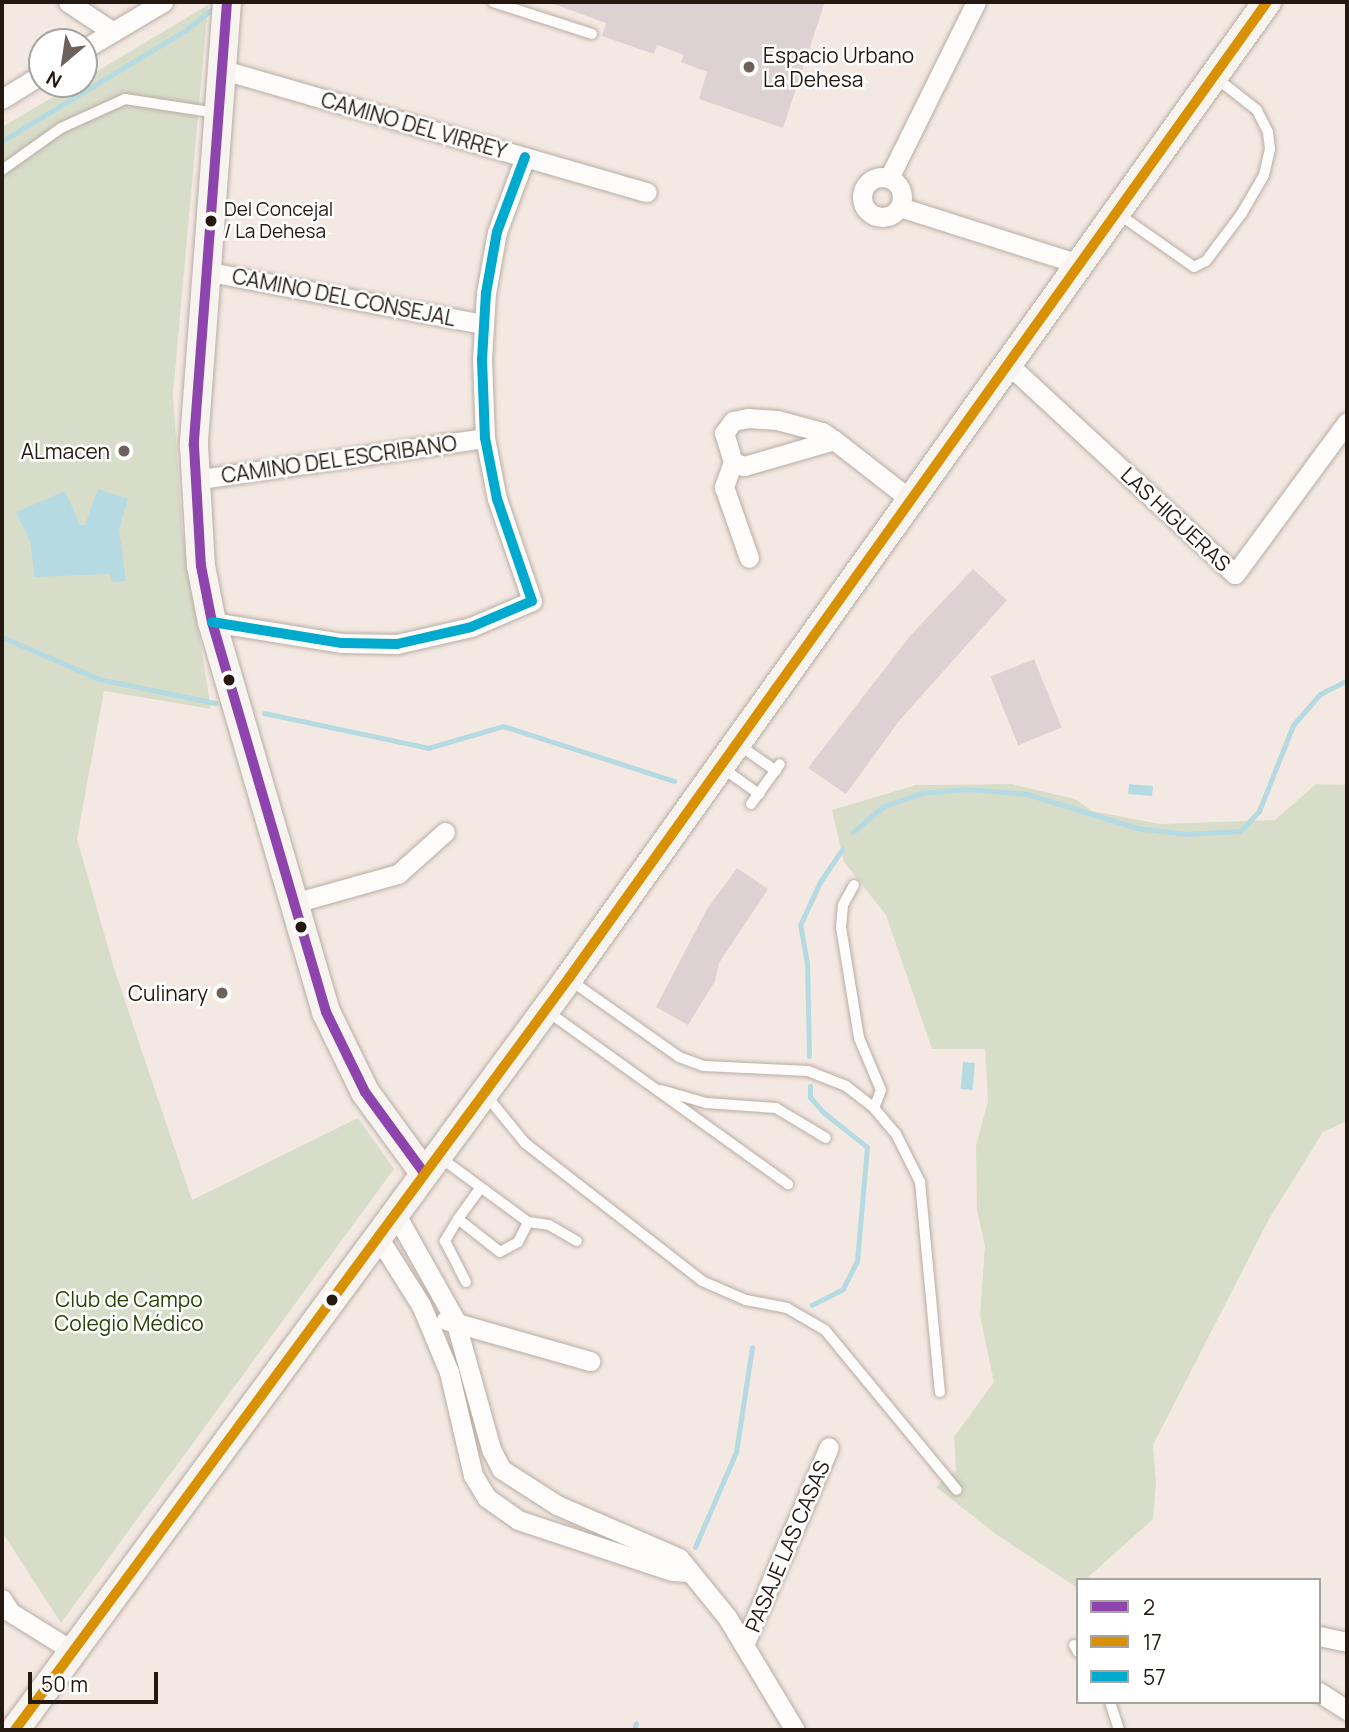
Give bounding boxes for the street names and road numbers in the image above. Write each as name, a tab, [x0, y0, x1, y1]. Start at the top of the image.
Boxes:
street label: CAMINO DEL VIRREY	[318, 86, 510, 164]
street label: CAMINO DEL CONSEJAL	[230, 263, 458, 331]
street label: CAMINO DEL ESCRIBANO	[219, 430, 459, 488]
street label: LAS HIGUERAS	[1116, 462, 1236, 576]
street label: PASAJE LAS CASAS	[740, 1457, 834, 1635]

